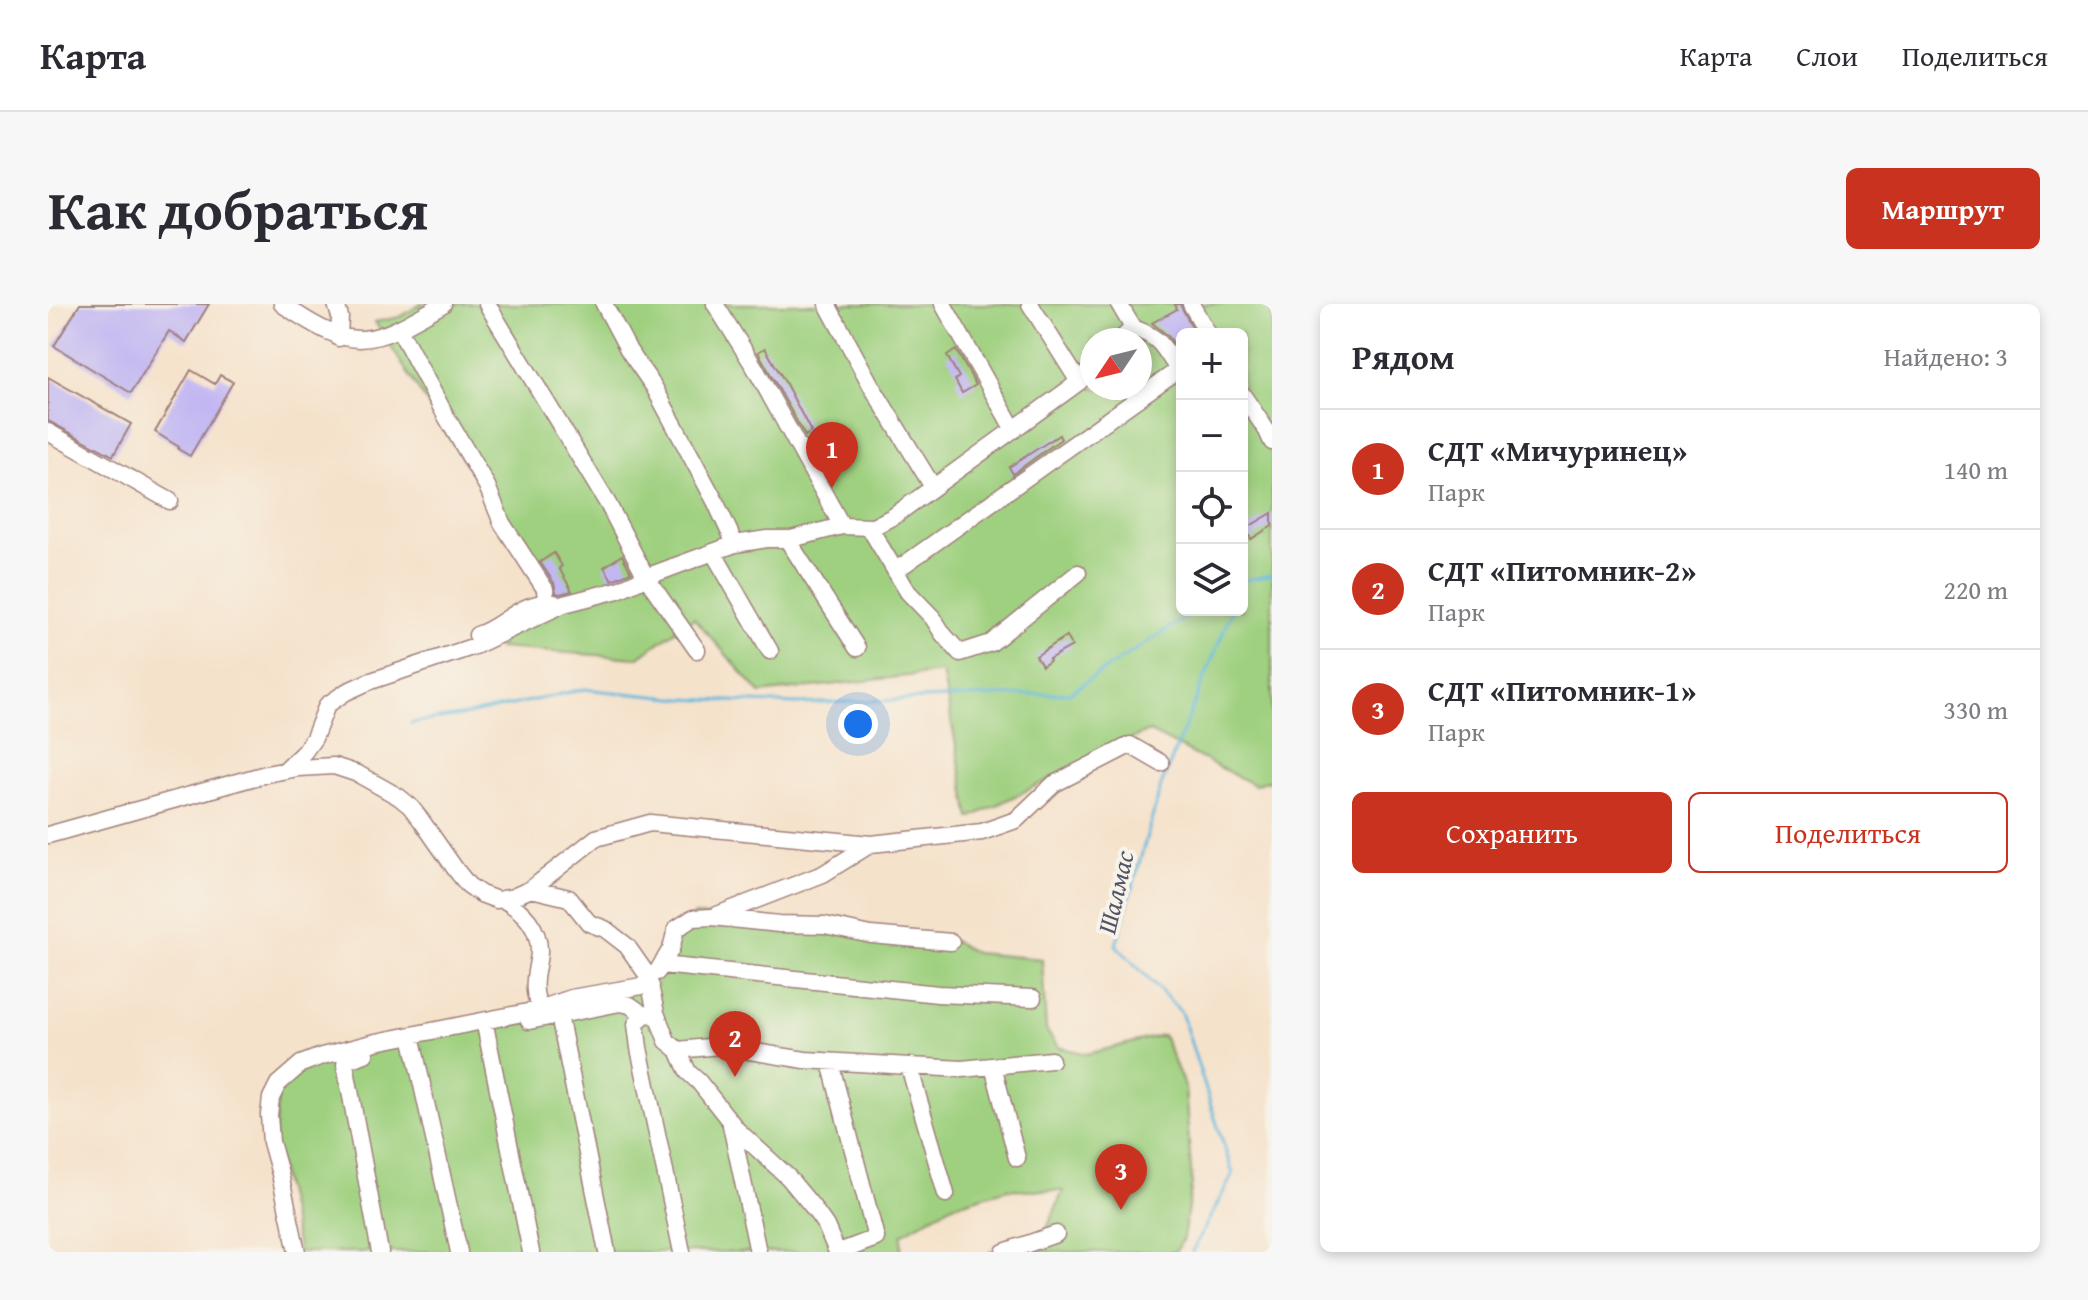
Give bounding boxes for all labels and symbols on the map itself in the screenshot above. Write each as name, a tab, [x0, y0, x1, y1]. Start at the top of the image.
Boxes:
north arrow	[1080, 328, 1152, 400]
pin: 1	[806, 422, 858, 488]
your location	[838, 704, 878, 744]
water label: Шалмас	[1087, 846, 1144, 937]
pin: 2	[709, 1011, 761, 1077]
pin: 3	[1095, 1144, 1147, 1210]

